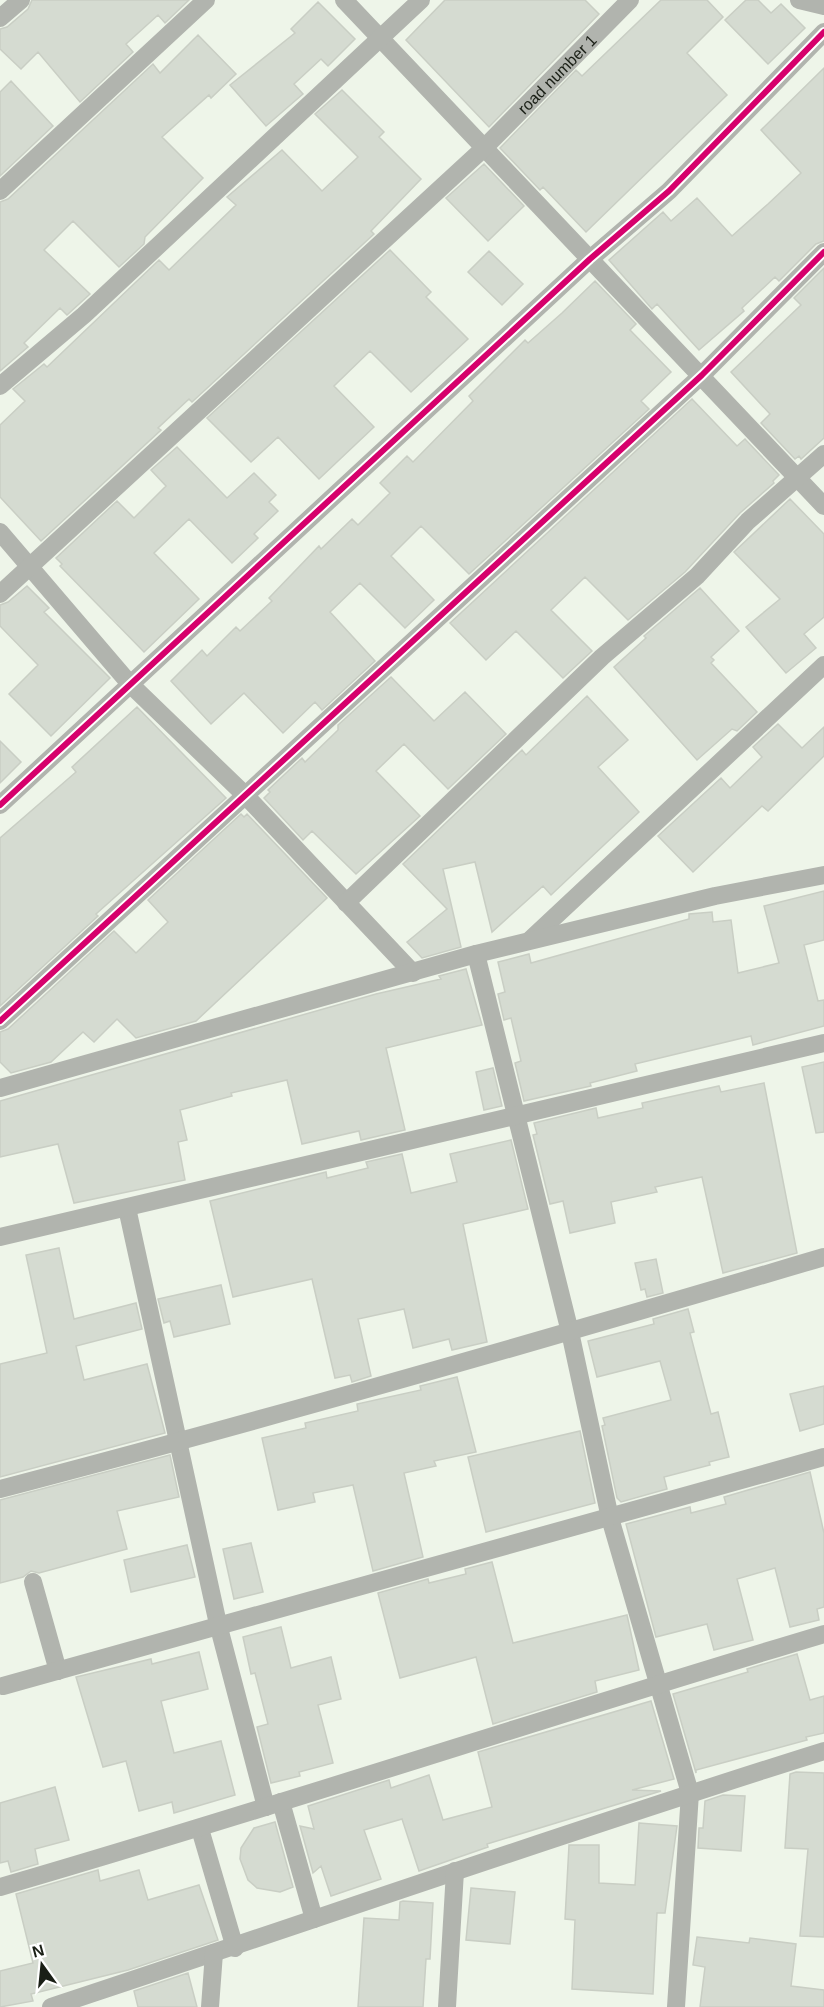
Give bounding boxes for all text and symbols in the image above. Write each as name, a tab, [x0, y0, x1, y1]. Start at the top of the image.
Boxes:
street label: road number 1	[515, 31, 600, 117]
north arrow	[12, 1935, 72, 1995]
text: N	[30, 1941, 46, 1961]

